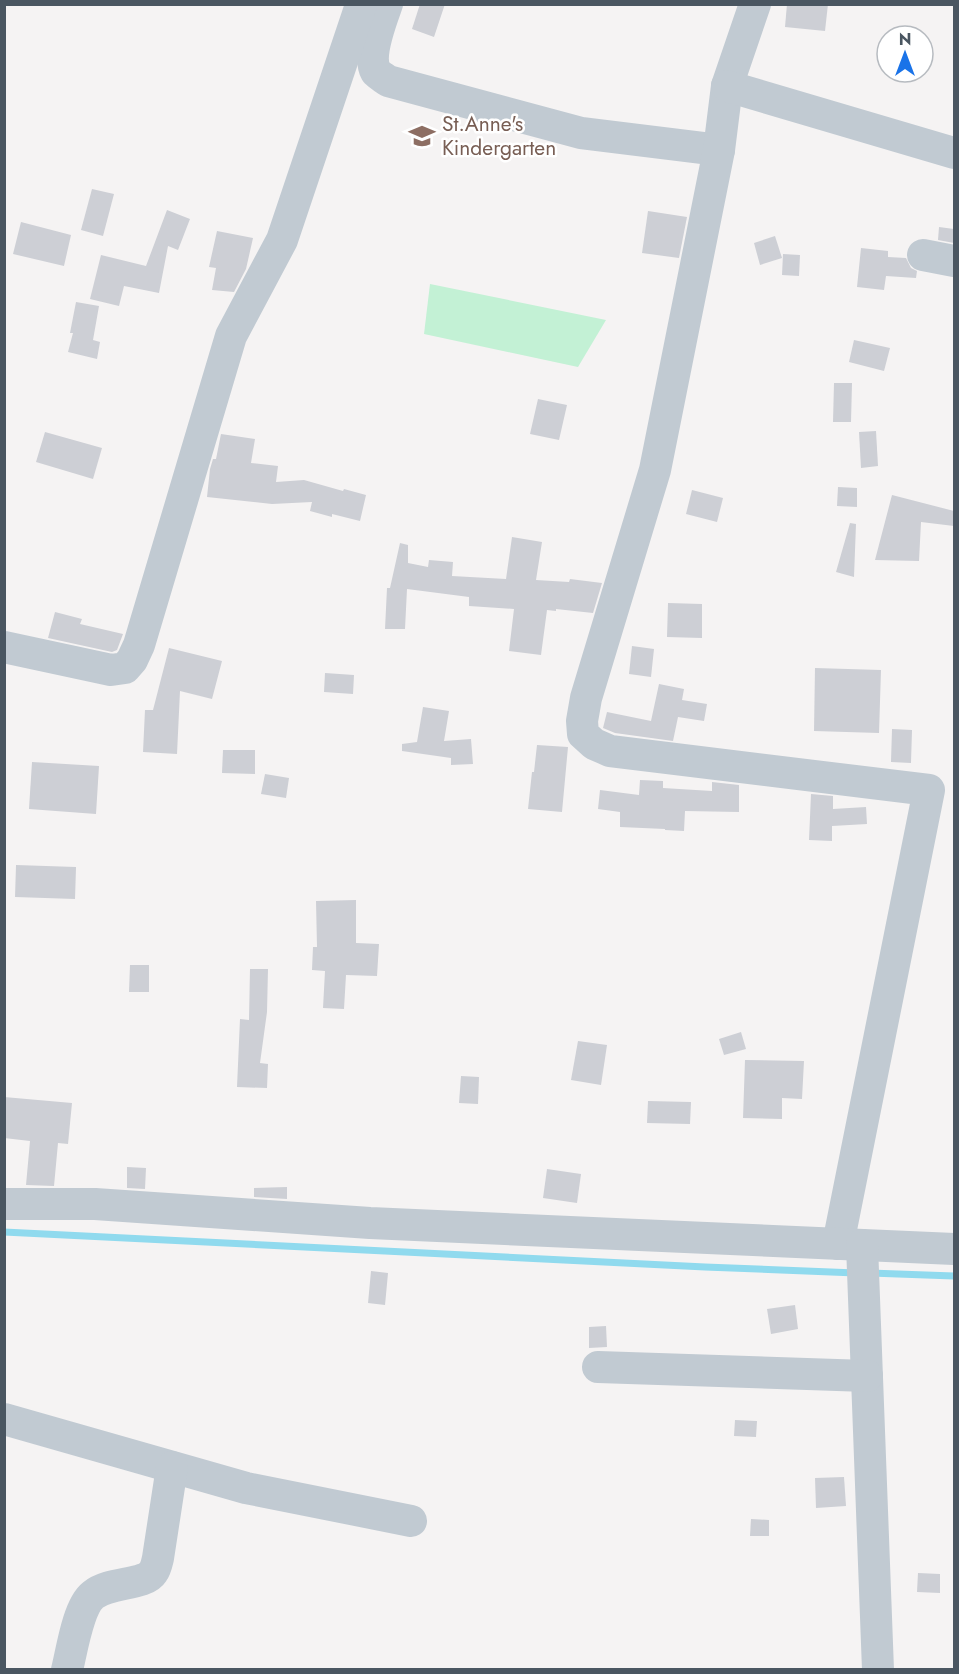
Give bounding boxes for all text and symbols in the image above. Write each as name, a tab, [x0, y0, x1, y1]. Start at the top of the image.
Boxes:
north arrow	[875, 24, 935, 84]
text: N	[899, 28, 911, 51]
place label: St.Anne's Kindergarten	[442, 109, 556, 163]
school or university icon: St.Anne's Kindergarten	[407, 121, 437, 151]

